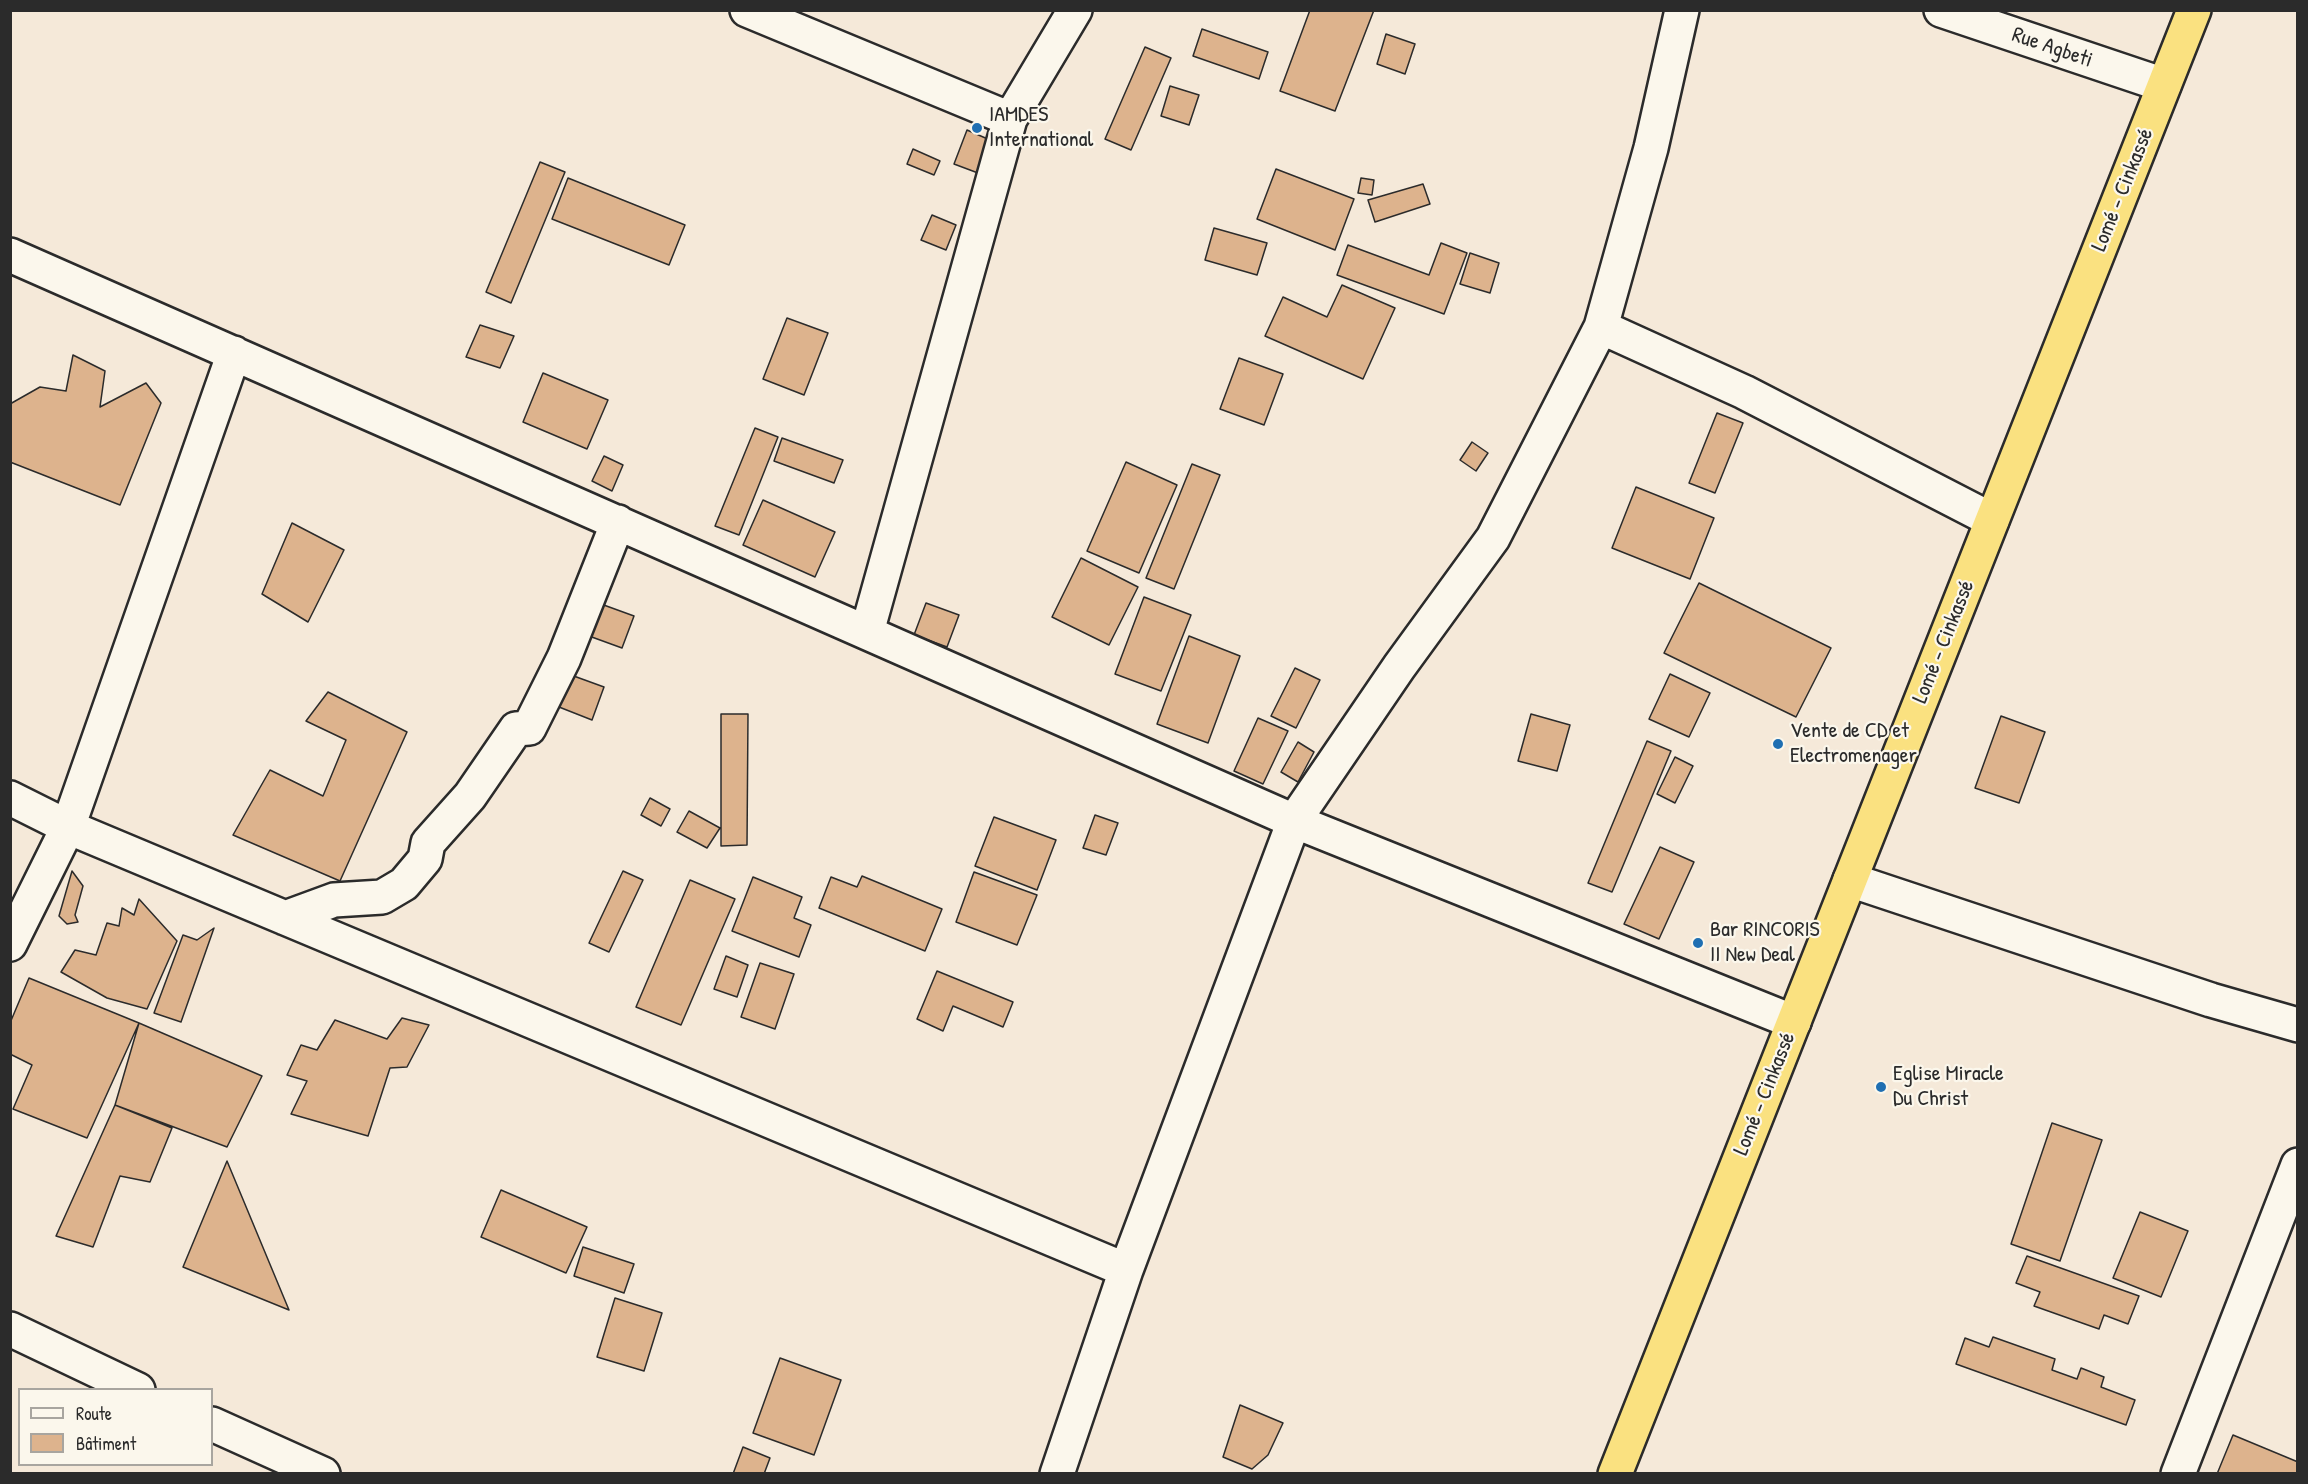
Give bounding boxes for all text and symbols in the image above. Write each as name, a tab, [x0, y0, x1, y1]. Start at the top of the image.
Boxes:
street label: Rue Agbeti	[2008, 22, 2096, 74]
place label: IAMDES International	[989, 102, 1093, 154]
marker: IAMDES International	[970, 121, 984, 135]
street label: Lomé - Cinkassé	[2086, 125, 2160, 255]
street label: Lomé - Cinkassé	[1907, 577, 1981, 707]
place label: Vente de CD et Electromenager	[1790, 718, 1917, 770]
marker: Vente de CD et Electromenager	[1771, 737, 1785, 751]
place label: Bar RINCORIS II New Deal	[1710, 917, 1820, 968]
marker: Bar RINCORIS II New Deal	[1691, 936, 1705, 950]
street label: Lomé - Cinkassé	[1728, 1029, 1802, 1159]
place label: Eglise Miracle Du Christ	[1893, 1061, 2004, 1112]
marker: Eglise Miracle Du Christ	[1874, 1080, 1888, 1094]
legend	[18, 1388, 213, 1466]
text: Route	[76, 1401, 112, 1426]
text: Bâtiment	[76, 1431, 136, 1456]

